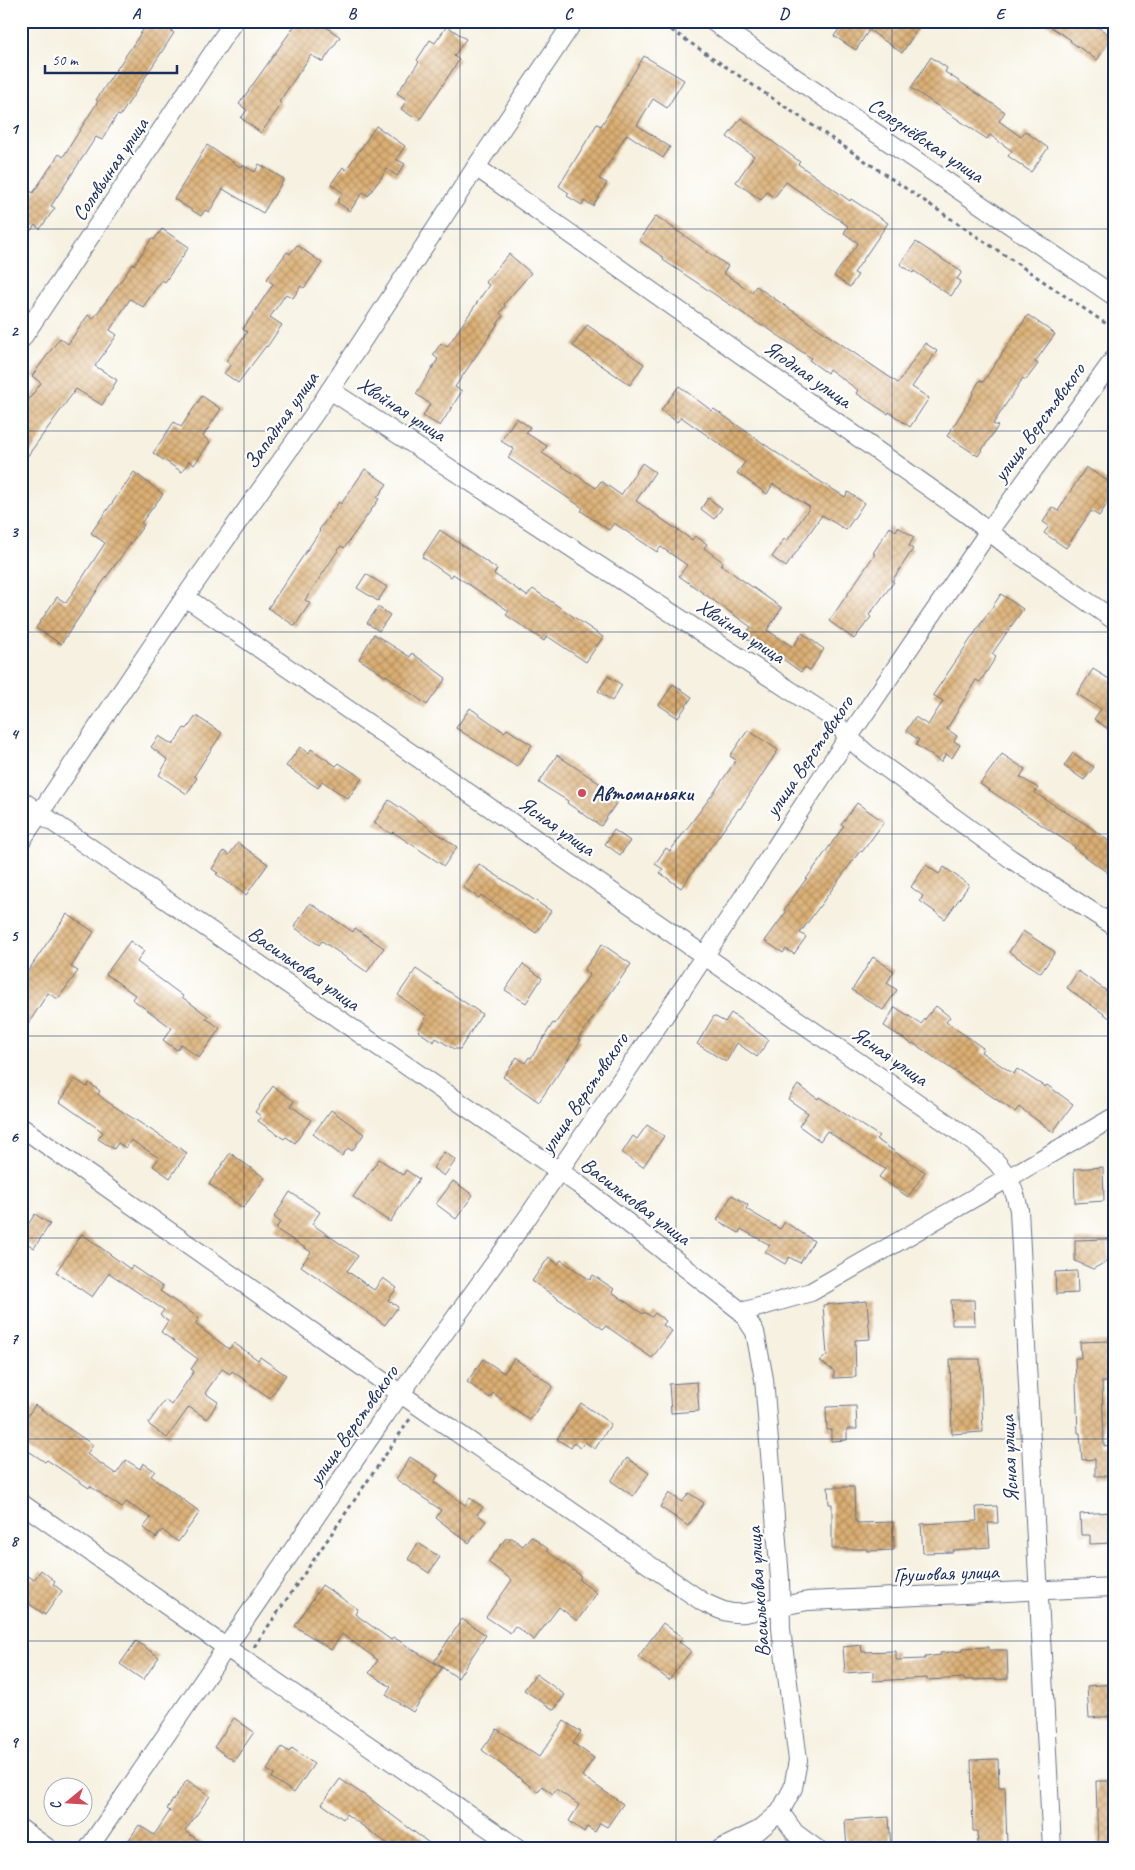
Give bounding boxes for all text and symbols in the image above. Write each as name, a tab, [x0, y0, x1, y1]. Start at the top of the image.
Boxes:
text: A	[132, 4, 142, 24]
text: B	[348, 4, 358, 24]
text: C	[564, 4, 574, 24]
text: D	[779, 4, 790, 24]
text: E	[996, 4, 1007, 24]
scale bar	[45, 42, 178, 74]
text: 50 m	[52, 51, 79, 70]
street label: Селезнёвская улица	[863, 92, 990, 189]
street label: Соловьиная улица	[66, 111, 155, 226]
text: 1	[10, 119, 19, 139]
text: 2	[10, 321, 19, 341]
street label: Ягодная улица	[759, 334, 859, 415]
street label: улица Верстовского	[986, 356, 1092, 488]
street label: Западная улица	[238, 365, 325, 474]
street label: Хвойная улица	[353, 371, 452, 448]
text: 3	[10, 522, 19, 542]
street label: Хвойная улица	[692, 593, 791, 670]
street label: улица Верстовского	[758, 689, 860, 823]
text: 4	[10, 724, 19, 744]
place label: Автоманьяки	[592, 780, 695, 806]
marker: Автоманьяки	[576, 787, 588, 799]
street label: Ясная улица	[514, 790, 601, 863]
street label: Васильковая улица	[243, 920, 366, 1017]
text: 5	[11, 926, 20, 946]
street label: Ясная улица	[847, 1020, 934, 1093]
street label: улица Верстовского	[533, 1026, 635, 1160]
text: 6	[10, 1127, 19, 1147]
street label: Васильковая улица	[576, 1151, 697, 1252]
text: 7	[10, 1329, 19, 1349]
street label: улица Верстовского	[301, 1359, 405, 1492]
street label: Ясная улица	[994, 1413, 1024, 1503]
street label: Васильковая улица	[740, 1524, 776, 1658]
text: 8	[10, 1531, 19, 1551]
street label: Грушовая улица	[893, 1558, 1001, 1588]
text: 9	[10, 1732, 19, 1752]
north arrow	[42, 1778, 92, 1828]
text: С	[46, 1798, 65, 1812]

